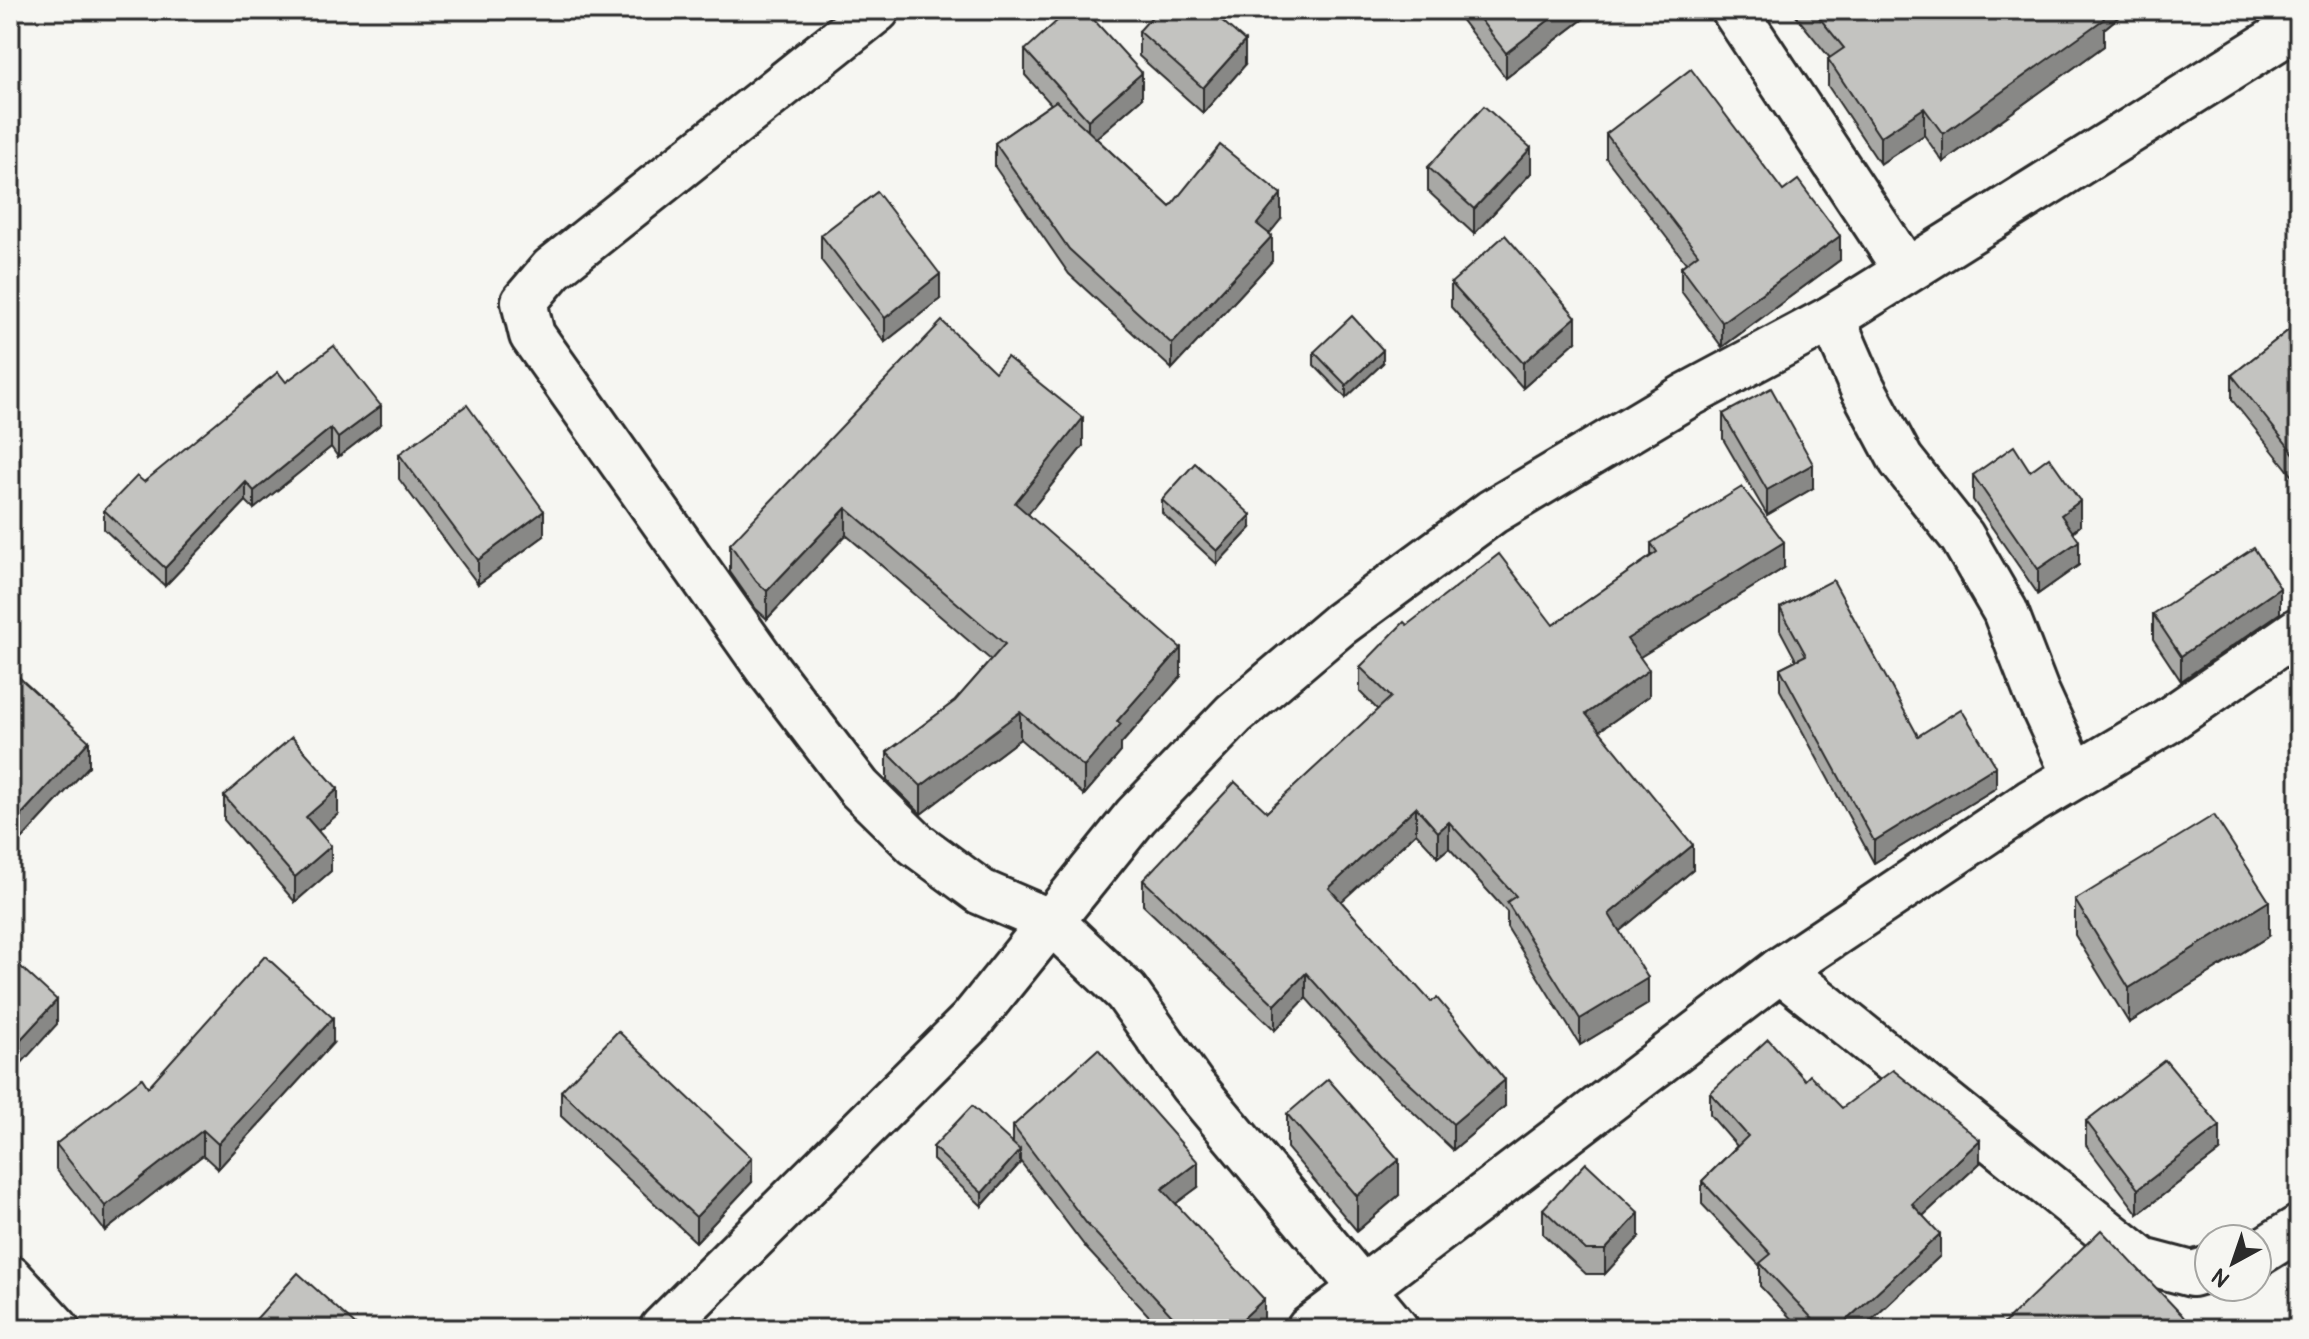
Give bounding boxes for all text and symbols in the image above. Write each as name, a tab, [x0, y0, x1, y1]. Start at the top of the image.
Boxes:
north arrow	[2193, 1223, 2273, 1303]
text: N	[2206, 1262, 2235, 1293]

